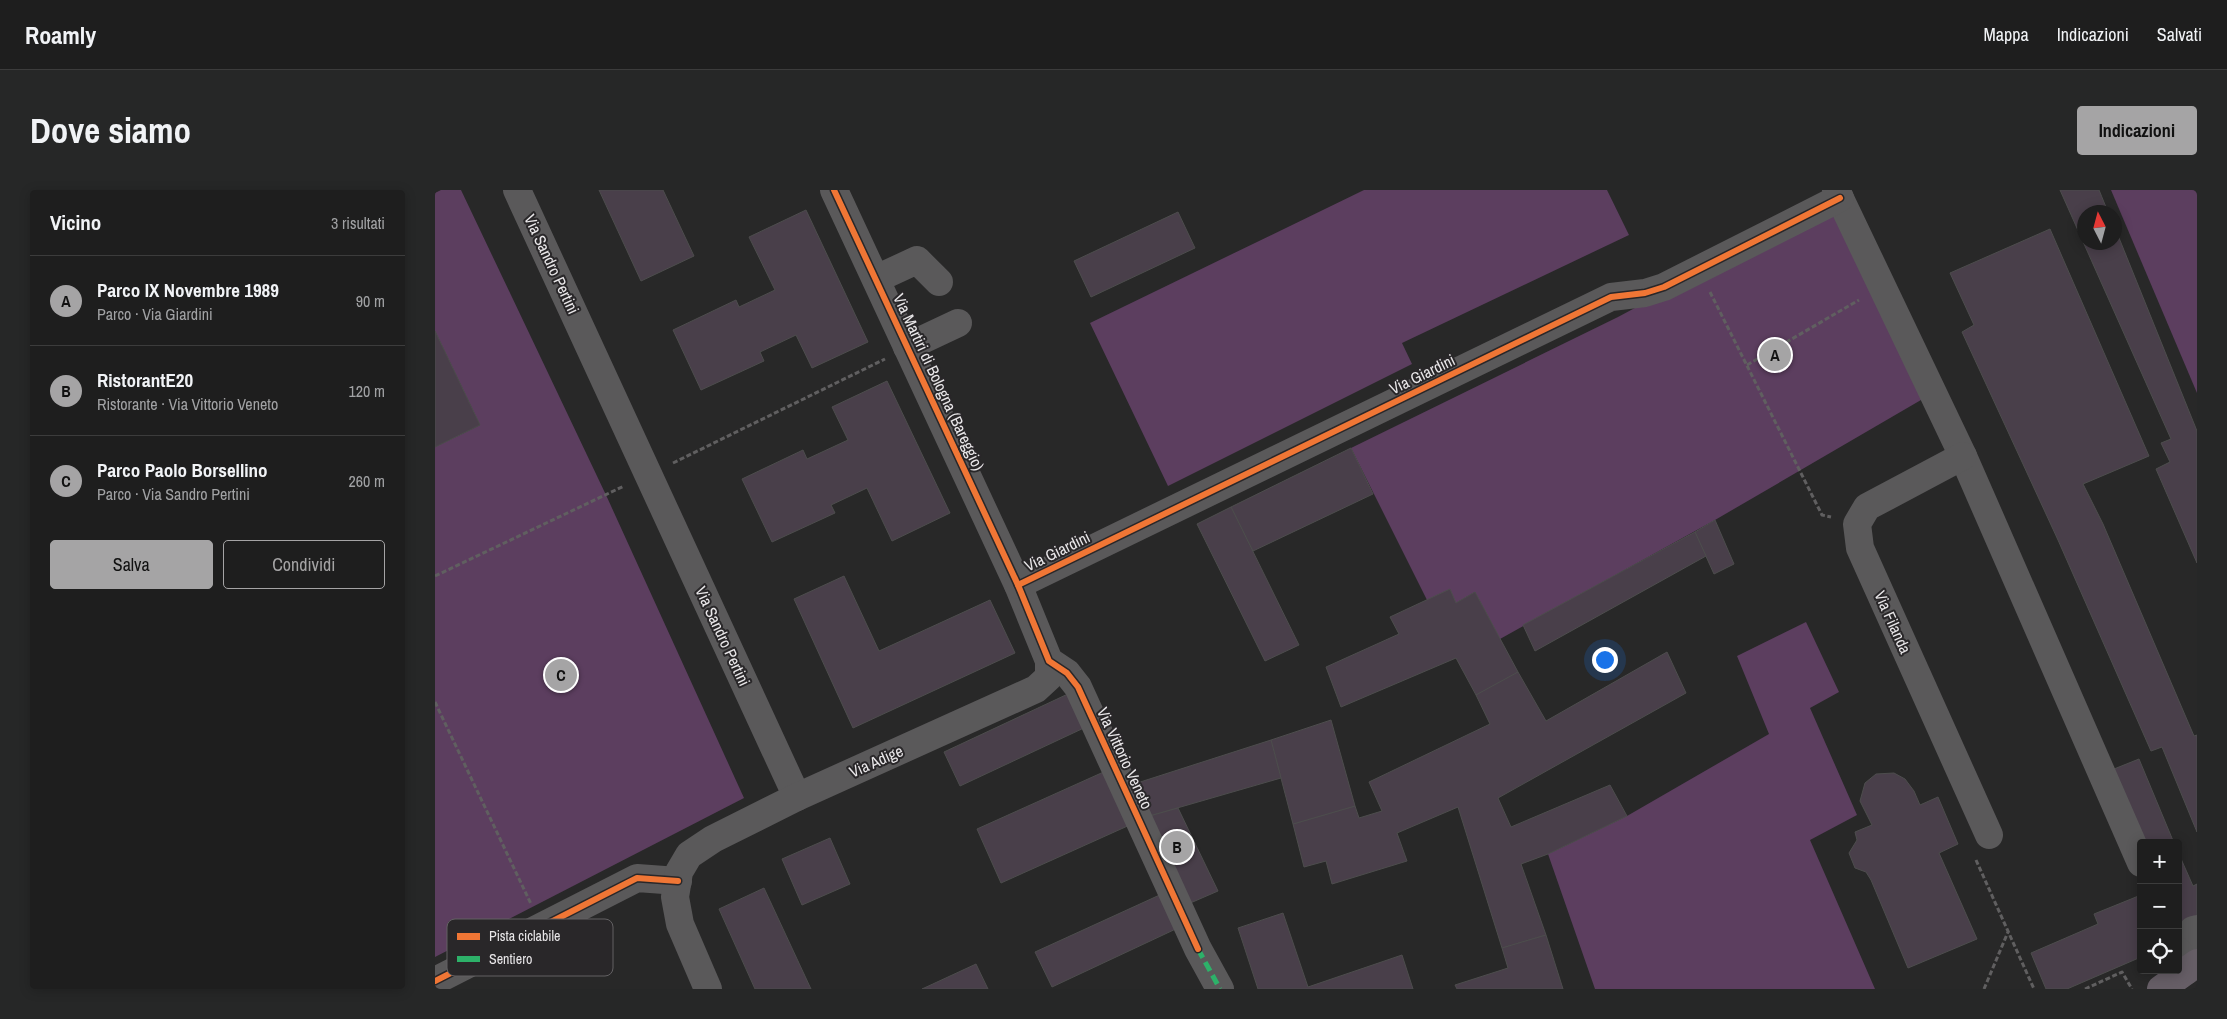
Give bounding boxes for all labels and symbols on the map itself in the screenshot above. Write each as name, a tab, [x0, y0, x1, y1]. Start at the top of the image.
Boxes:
north arrow	[2077, 205, 2122, 250]
street label: Via Sandro Pertini	[519, 211, 585, 317]
street label: Via Martiri di Bologna (Bareggio)	[888, 290, 990, 474]
pin: A	[1759, 336, 1791, 374]
street label: Via Giardini	[1385, 349, 1459, 399]
street label: Via Giardini	[1020, 526, 1094, 576]
street label: Via Sandro Pertini	[690, 583, 756, 689]
street label: Via Filanda	[1869, 587, 1917, 658]
your location	[1592, 647, 1618, 673]
pin: C	[545, 656, 577, 694]
street label: Via Vittorio Veneto	[1092, 704, 1158, 812]
street label: Via Adige	[846, 739, 906, 783]
pin: B	[1161, 828, 1193, 866]
legend	[447, 919, 613, 976]
text: Pista ciclabile	[489, 927, 560, 945]
text: Sentiero	[489, 950, 532, 968]

